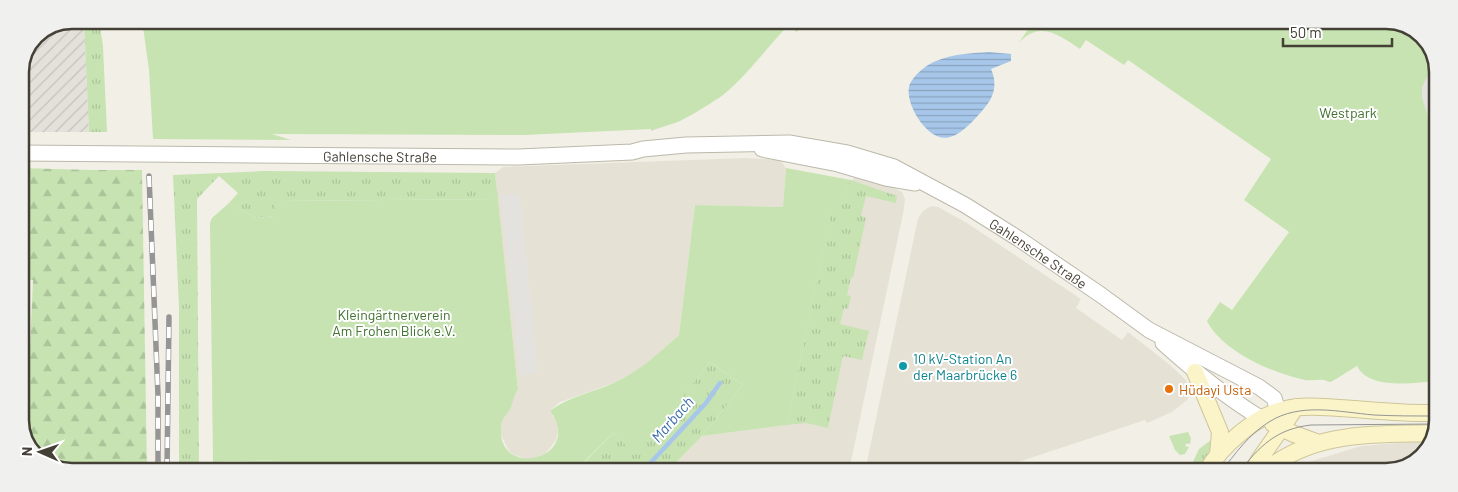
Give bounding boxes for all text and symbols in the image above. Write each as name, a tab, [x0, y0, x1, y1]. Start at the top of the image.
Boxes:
scale bar	[1283, 15, 1392, 47]
text: 50 m	[1290, 23, 1322, 41]
park label: Westpark	[1319, 104, 1377, 121]
street label: Gahlensche Straße	[323, 147, 437, 165]
street label: Gahlensche Straße	[987, 214, 1091, 292]
park label: Kleingärtnerverein Am Frohen Blick e.V.	[332, 306, 456, 339]
place label: 10 kV-Station An der Maarbrücke 6	[913, 350, 1017, 383]
marker: 10 kV-Station An der Maarbrücke 6	[897, 360, 909, 372]
place label: Hüdayi Usta	[1179, 381, 1251, 398]
marker: Hüdayi Usta	[1163, 383, 1175, 395]
water label: Marbach	[647, 392, 697, 446]
north arrow	[15, 427, 65, 477]
text: N	[18, 447, 35, 456]

